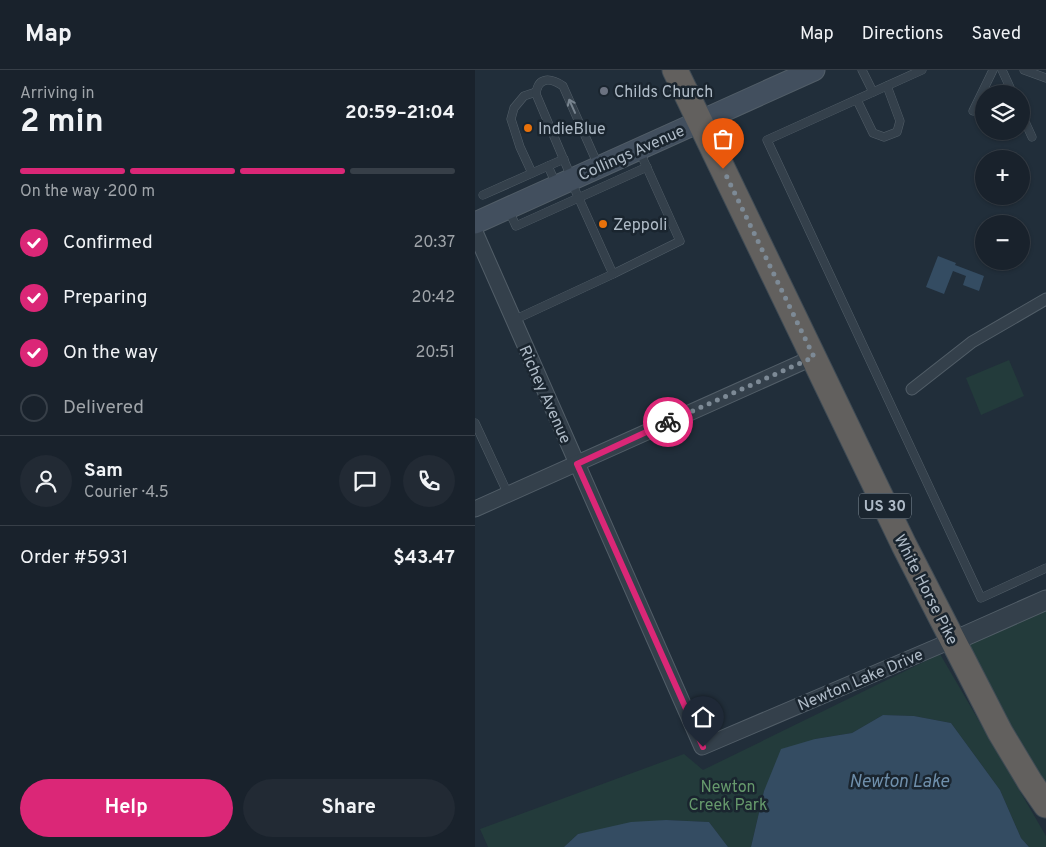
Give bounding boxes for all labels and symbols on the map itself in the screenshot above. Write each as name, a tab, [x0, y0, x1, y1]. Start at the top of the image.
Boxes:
place label: Childs Church	[614, 83, 713, 103]
marker: Childs Church	[598, 85, 610, 97]
one-way arrow	[567, 99, 576, 114]
pin	[702, 118, 744, 169]
place label: IndieBlue	[538, 120, 606, 140]
street label: Collings Avenue	[576, 121, 688, 186]
marker: IndieBlue	[522, 122, 534, 134]
place label: Zeppoli	[613, 216, 667, 236]
marker: Zeppoli	[597, 218, 609, 230]
street label: Richey Avenue	[514, 343, 575, 447]
courier	[643, 397, 693, 447]
road number: US 30	[859, 494, 911, 518]
street label: White Horse Pike	[889, 531, 962, 649]
street label: Newton Lake Drive	[795, 645, 927, 716]
pin	[682, 696, 724, 747]
water label: Newton Lake	[849, 771, 950, 794]
park label: Newton Creek Park	[689, 778, 767, 816]

